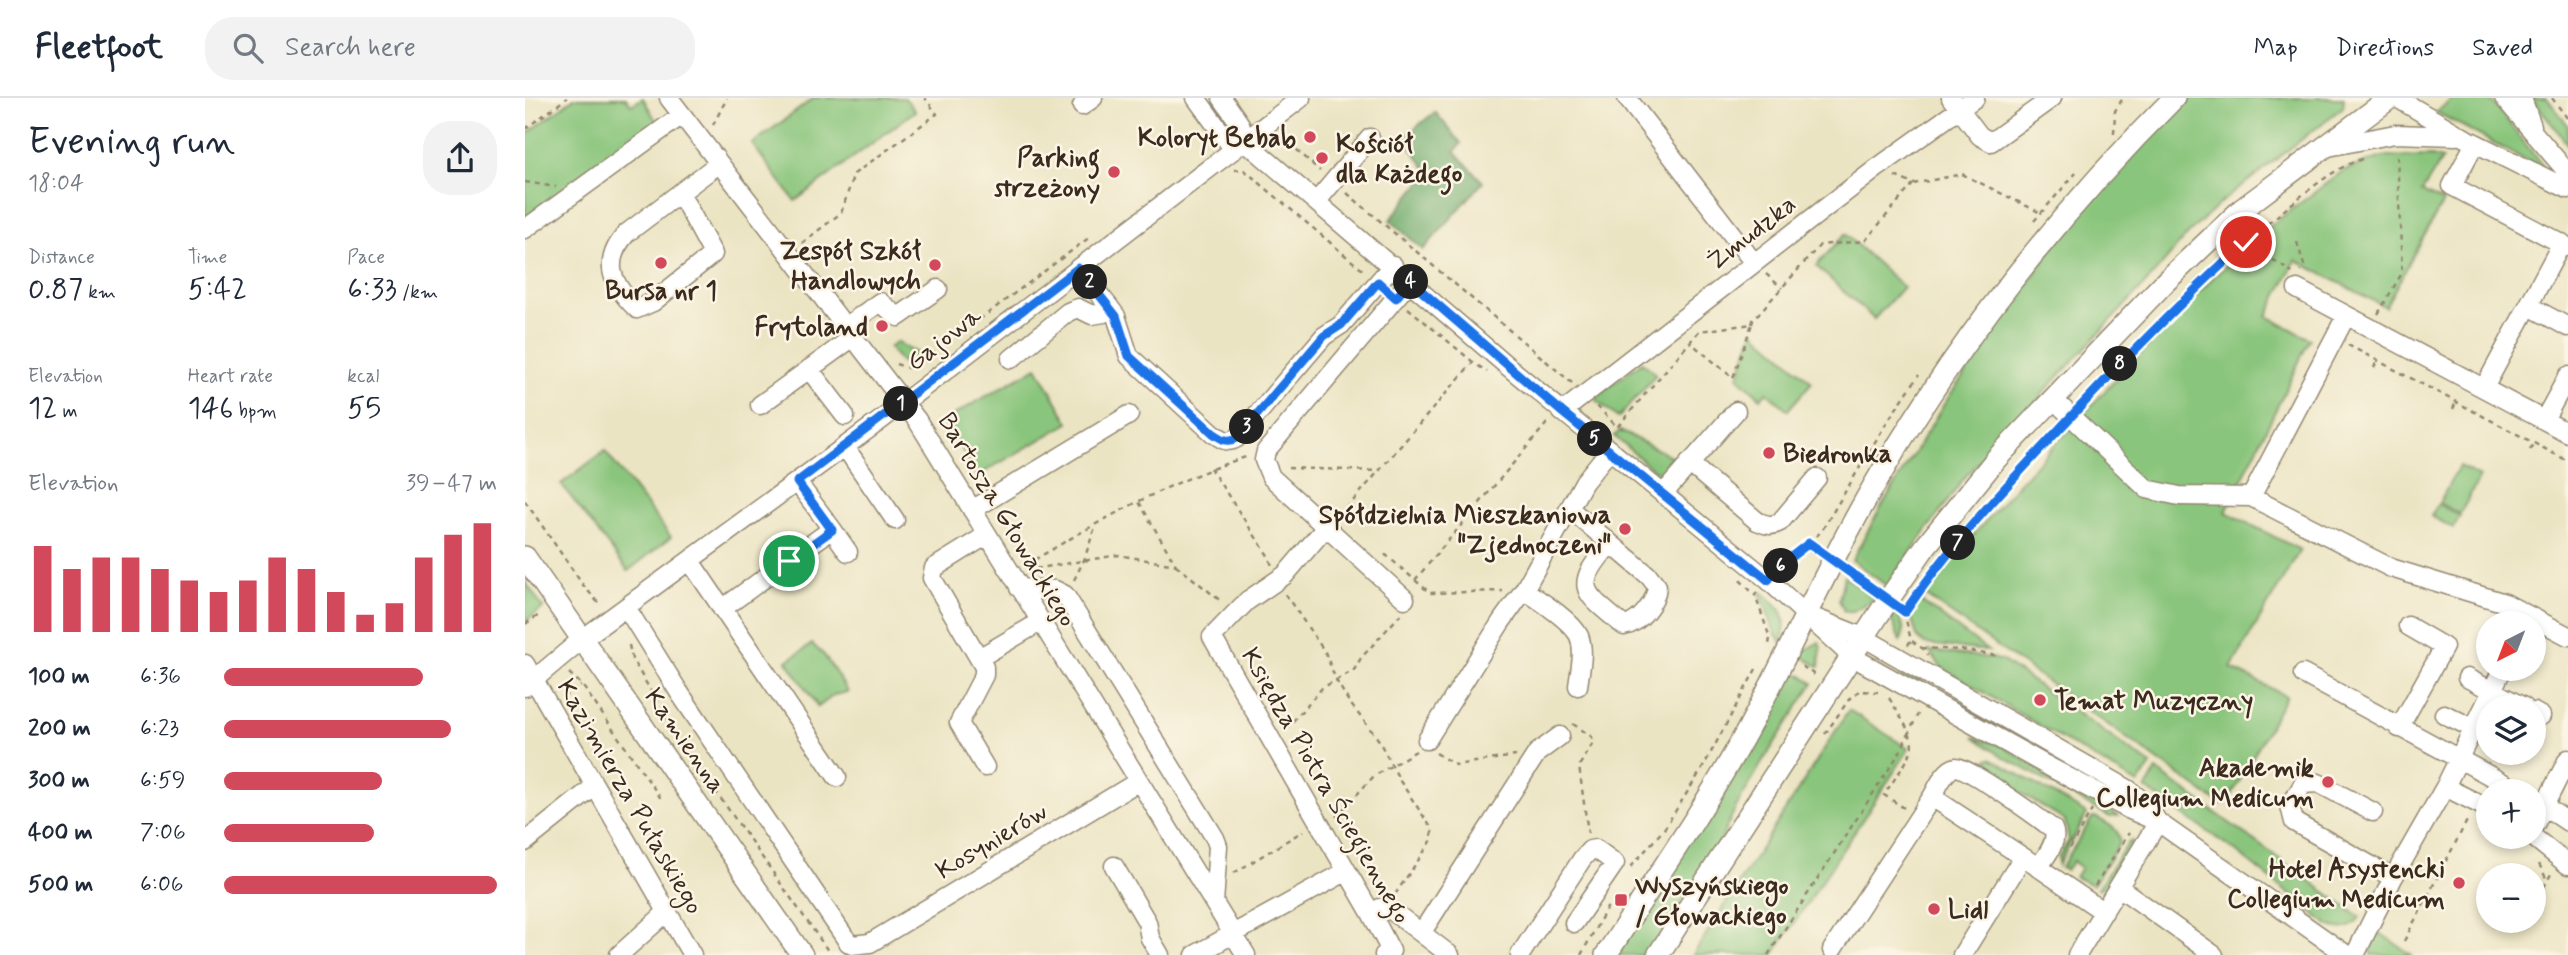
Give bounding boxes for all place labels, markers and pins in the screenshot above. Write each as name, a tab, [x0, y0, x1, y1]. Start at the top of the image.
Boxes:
place label: Koloryt Bebab	[1138, 122, 1296, 156]
place label: Kościół dla Każdego	[1336, 128, 1463, 195]
marker: Koloryt Bebab	[1302, 129, 1318, 145]
place label: Parking strzeżony	[994, 142, 1100, 206]
marker: Kościół dla Każdego	[1314, 150, 1330, 166]
marker: Parking strzeżony	[1106, 164, 1122, 180]
pin	[2216, 212, 2276, 272]
place label: Zespół Szkół Handlowych	[780, 235, 921, 299]
marker: Bursa nr 1	[653, 255, 669, 271]
marker: Zespół Szkół Handlowych	[927, 257, 943, 273]
pin: 2	[1073, 264, 1107, 300]
pin: 4	[1393, 264, 1428, 300]
place label: Bursa nr 1	[605, 275, 717, 309]
place label: Frytoland	[755, 311, 868, 345]
marker: Frytoland	[874, 318, 890, 334]
pin: 8	[2103, 346, 2137, 382]
pin: 1	[883, 386, 919, 422]
pin: 3	[1229, 410, 1265, 444]
pin: 5	[1577, 422, 1613, 456]
place label: Biedronka	[1783, 438, 1892, 472]
marker: Biedronka	[1761, 445, 1777, 461]
place label: Spółdzielnia Mieszkaniowa "Zjednoczeni"	[1319, 499, 1611, 563]
marker: Spółdzielnia Mieszkaniowa "Zjednoczeni"	[1617, 521, 1633, 537]
pin: 7	[1941, 526, 1975, 560]
pin	[759, 531, 819, 591]
pin: 6	[1763, 548, 1799, 584]
place label: Temat Muzyczny	[2054, 685, 2253, 719]
marker: Temat Muzyczny	[2032, 692, 2048, 708]
place label: Akademik Collegium Medicum	[2096, 752, 2314, 817]
marker: Akademik Collegium Medicum	[2320, 774, 2336, 790]
place label: Hotel Asystencki Collegium Medicum	[2227, 853, 2445, 918]
place label: Wyszyńskiego / Głowackiego	[1634, 870, 1788, 935]
marker: Hotel Asystencki Collegium Medicum	[2451, 875, 2467, 891]
marker: Wyszyńskiego / Głowackiego	[1613, 892, 1629, 908]
place label: Lidl	[1948, 894, 1988, 928]
marker: Lidl	[1926, 901, 1942, 917]

